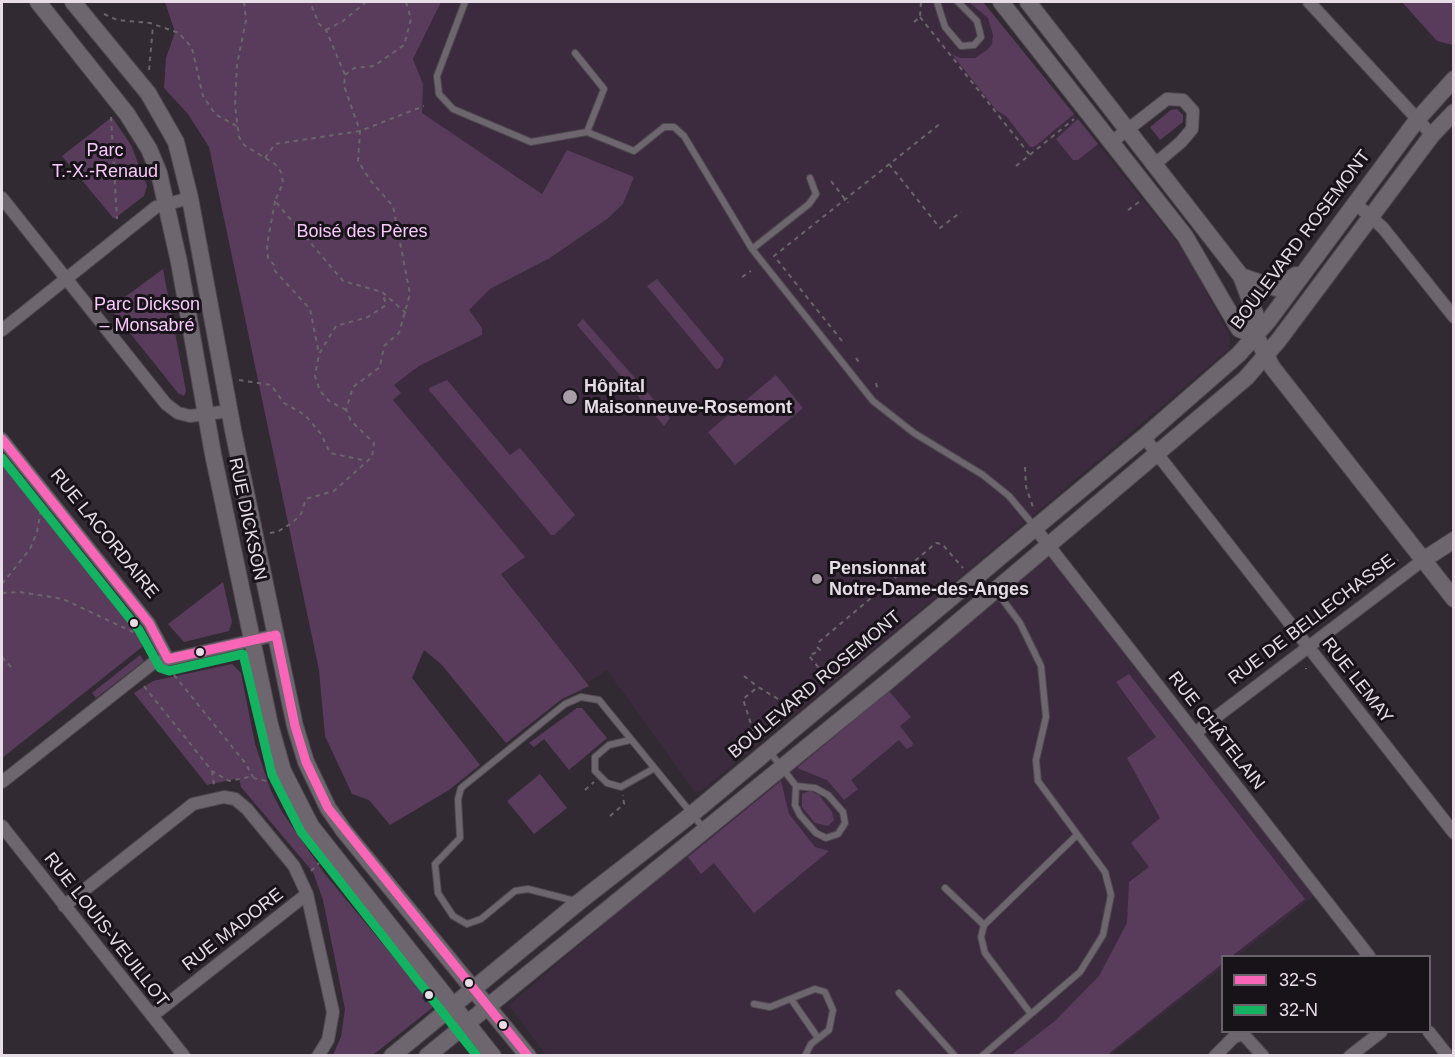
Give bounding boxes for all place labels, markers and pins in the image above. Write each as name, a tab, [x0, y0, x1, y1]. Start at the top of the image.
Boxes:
place label: Hôpital Maisonneuve-Rosemont	[584, 376, 792, 418]
marker: Hôpital Maisonneuve-Rosemont	[561, 388, 579, 406]
place label: Pensionnat Notre-Dame-des-Anges	[829, 558, 1029, 600]
marker: Pensionnat Notre-Dame-des-Anges	[810, 572, 824, 586]
unlabelled marker	[128, 617, 140, 629]
unlabelled marker	[194, 646, 206, 658]
unlabelled marker	[463, 977, 475, 989]
unlabelled marker	[423, 989, 435, 1001]
unlabelled marker	[497, 1019, 509, 1031]

